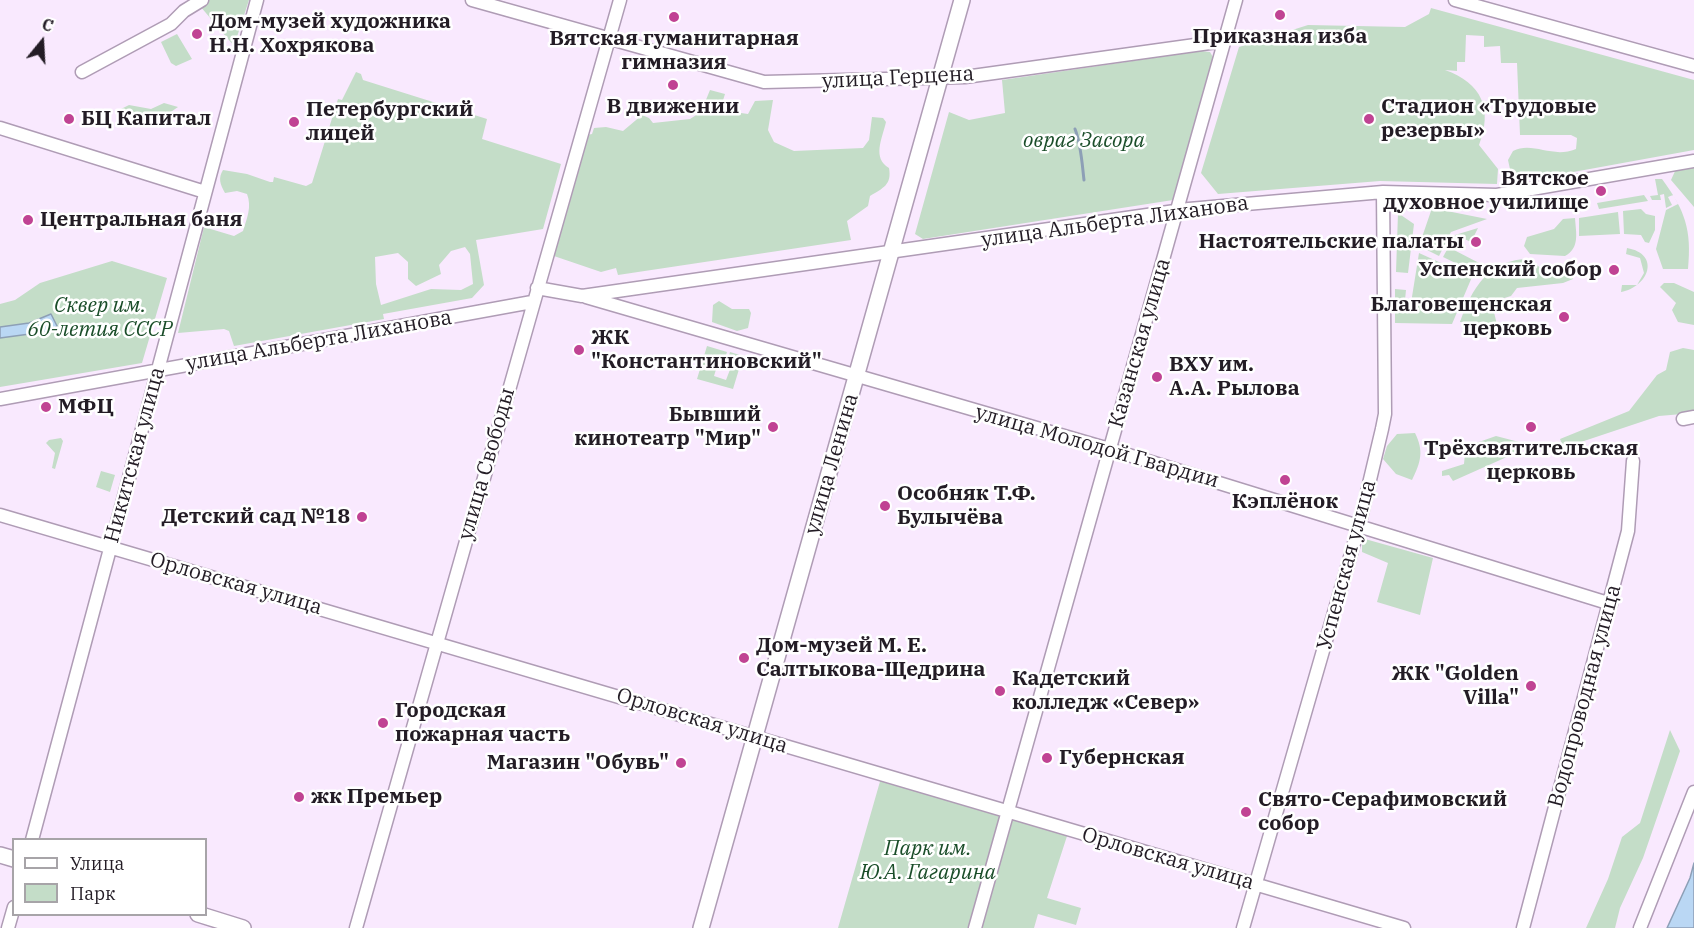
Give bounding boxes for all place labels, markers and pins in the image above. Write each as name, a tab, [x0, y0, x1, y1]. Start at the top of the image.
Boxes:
marker: Приказная изба	[1273, 8, 1287, 22]
place label: Дом-музей художника Н.Н. Хохрякова	[209, 9, 451, 59]
marker: Вятская гуманитарная гимназия	[667, 10, 681, 24]
place label: Приказная изба	[1193, 24, 1367, 50]
place label: Вятская гуманитарная гимназия	[549, 26, 799, 76]
marker: Дом-музей художника Н.Н. Хохрякова	[190, 27, 204, 41]
marker: В движении	[666, 78, 680, 92]
place label: В движении	[607, 94, 739, 120]
place label: Стадион «Трудовые резервы»	[1381, 94, 1597, 144]
place label: Петербургский лицей	[306, 97, 473, 147]
place label: БЦ Капитал	[81, 106, 211, 132]
marker: БЦ Капитал	[62, 112, 76, 126]
marker: Стадион «Трудовые резервы»	[1362, 112, 1376, 126]
marker: Петербургский лицей	[287, 115, 301, 129]
place label: Вятское духовное училище	[1383, 166, 1589, 216]
marker: Вятское духовное училище	[1594, 184, 1608, 198]
place label: Центральная баня	[40, 207, 243, 233]
marker: Центральная баня	[21, 213, 35, 227]
place label: Настоятельские палаты	[1198, 229, 1464, 255]
marker: Настоятельские палаты	[1469, 235, 1483, 249]
place label: Успенский собор	[1418, 257, 1602, 283]
marker: Успенский собор	[1607, 263, 1621, 277]
place label: Благовещенская церковь	[1371, 292, 1552, 342]
marker: Благовещенская церковь	[1557, 310, 1571, 324]
place label: ЖК "Константиновский"	[591, 325, 822, 375]
marker: ЖК "Константиновский"	[572, 343, 586, 357]
place label: ВХУ им. А.А. Рылова	[1169, 352, 1300, 402]
marker: ВХУ им. А.А. Рылова	[1150, 370, 1164, 384]
place label: МФЦ	[58, 394, 114, 420]
marker: МФЦ	[39, 400, 53, 414]
place label: Бывший кинотеатр "Мир"	[574, 402, 761, 452]
marker: Бывший кинотеатр "Мир"	[766, 420, 780, 434]
marker: Трёхсвятительская церковь	[1524, 420, 1538, 434]
place label: Трёхсвятительская церковь	[1424, 436, 1638, 486]
marker: Кэплёнок	[1278, 473, 1292, 487]
place label: Особняк Т.Ф. Булычёва	[897, 481, 1036, 531]
place label: Кэплёнок	[1232, 489, 1338, 515]
marker: Особняк Т.Ф. Булычёва	[878, 499, 892, 513]
place label: Детский сад №18	[161, 504, 350, 530]
marker: Детский сад №18	[355, 510, 369, 524]
place label: Дом-музей М. Е. Салтыкова-Щедрина	[756, 633, 985, 683]
marker: Дом-музей М. Е. Салтыкова-Щедрина	[737, 651, 751, 665]
place label: ЖК "Golden Villa"	[1391, 661, 1519, 711]
place label: Кадетский колледж «Север»	[1012, 666, 1199, 716]
marker: ЖК "Golden Villa"	[1524, 679, 1538, 693]
marker: Кадетский колледж «Север»	[993, 684, 1007, 698]
place label: Городская пожарная часть	[395, 698, 570, 748]
marker: Городская пожарная часть	[376, 716, 390, 730]
place label: Губернская	[1059, 745, 1185, 771]
place label: Магазин "Обувь"	[487, 750, 669, 776]
marker: Губернская	[1040, 751, 1054, 765]
marker: Магазин "Обувь"	[674, 756, 688, 770]
place label: жк Премьер	[311, 784, 442, 810]
place label: Свято-Серафимовский собор	[1258, 787, 1507, 837]
marker: жк Премьер	[292, 790, 306, 804]
marker: Свято-Серафимовский собор	[1239, 805, 1253, 819]

